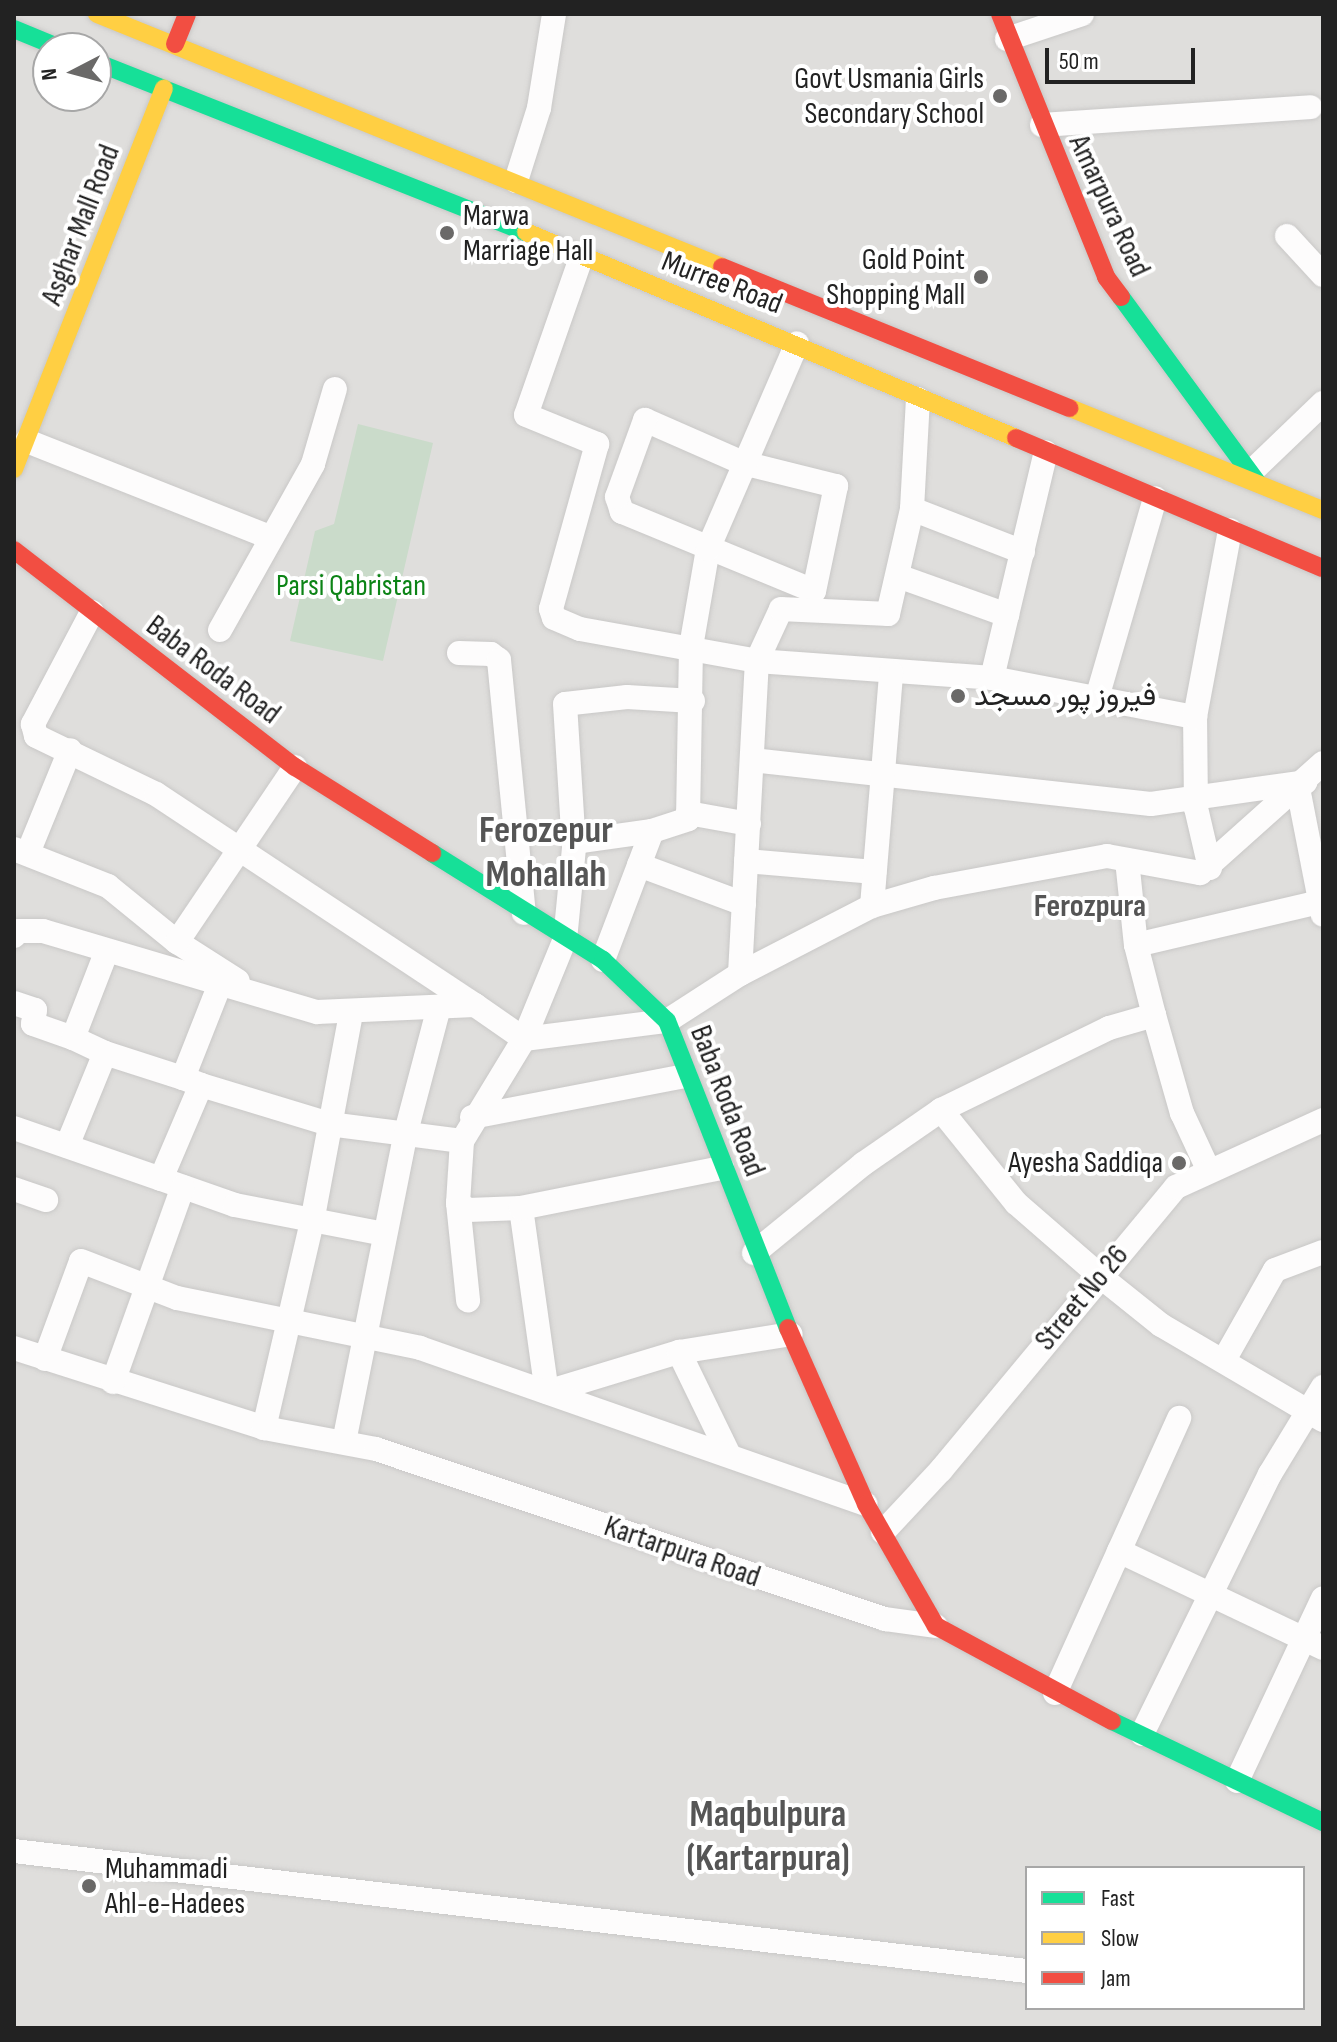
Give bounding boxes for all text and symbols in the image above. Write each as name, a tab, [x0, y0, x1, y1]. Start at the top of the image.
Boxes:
north arrow	[32, 32, 112, 112]
scale bar	[1049, 32, 1199, 82]
text: 50 m	[1059, 47, 1099, 76]
place label: Govt Usmania Girls Secondary School	[794, 61, 984, 132]
text: N	[36, 67, 64, 82]
marker: Govt Usmania Girls Secondary School	[991, 87, 1009, 105]
street label: Amarpura Road	[1061, 129, 1157, 283]
street label: Asghar Mall Road	[34, 140, 128, 310]
place label: Marwa Marriage Hall	[463, 198, 593, 268]
marker: Marwa Marriage Hall	[438, 224, 456, 242]
place label: Gold Point Shopping Mall	[826, 242, 965, 312]
street label: Murree Road	[657, 244, 787, 322]
marker: Gold Point Shopping Mall	[972, 268, 990, 286]
park label: Parsi Qabristan	[276, 568, 426, 604]
street label: Baba Roda Road	[139, 608, 287, 732]
place label: فیروز پور مسجد	[974, 678, 1156, 714]
marker: فیروز پور مسجد	[949, 687, 967, 705]
district label: Ferozepur Mohallah	[479, 808, 613, 898]
district label: Ferozpura	[1034, 888, 1146, 926]
street label: Baba Roda Road	[682, 1021, 772, 1181]
place label: Ayesha Saddiqa	[1008, 1145, 1163, 1181]
marker: Ayesha Saddiqa	[1170, 1154, 1188, 1172]
street label: Street No 26	[1028, 1238, 1136, 1358]
street label: Kartarpura Road	[599, 1509, 765, 1595]
district label: Maqbulpura (Kartarpura)	[686, 1792, 850, 1882]
place label: Muhammadi Ahl-e-Hadees	[105, 1851, 245, 1922]
legend	[1025, 1866, 1305, 2010]
marker: Muhammadi Ahl-e-Hadees	[80, 1877, 98, 1895]
text: Fast	[1101, 1884, 1135, 1913]
text: Slow	[1101, 1924, 1139, 1953]
text: Jam	[1101, 1964, 1131, 1993]

